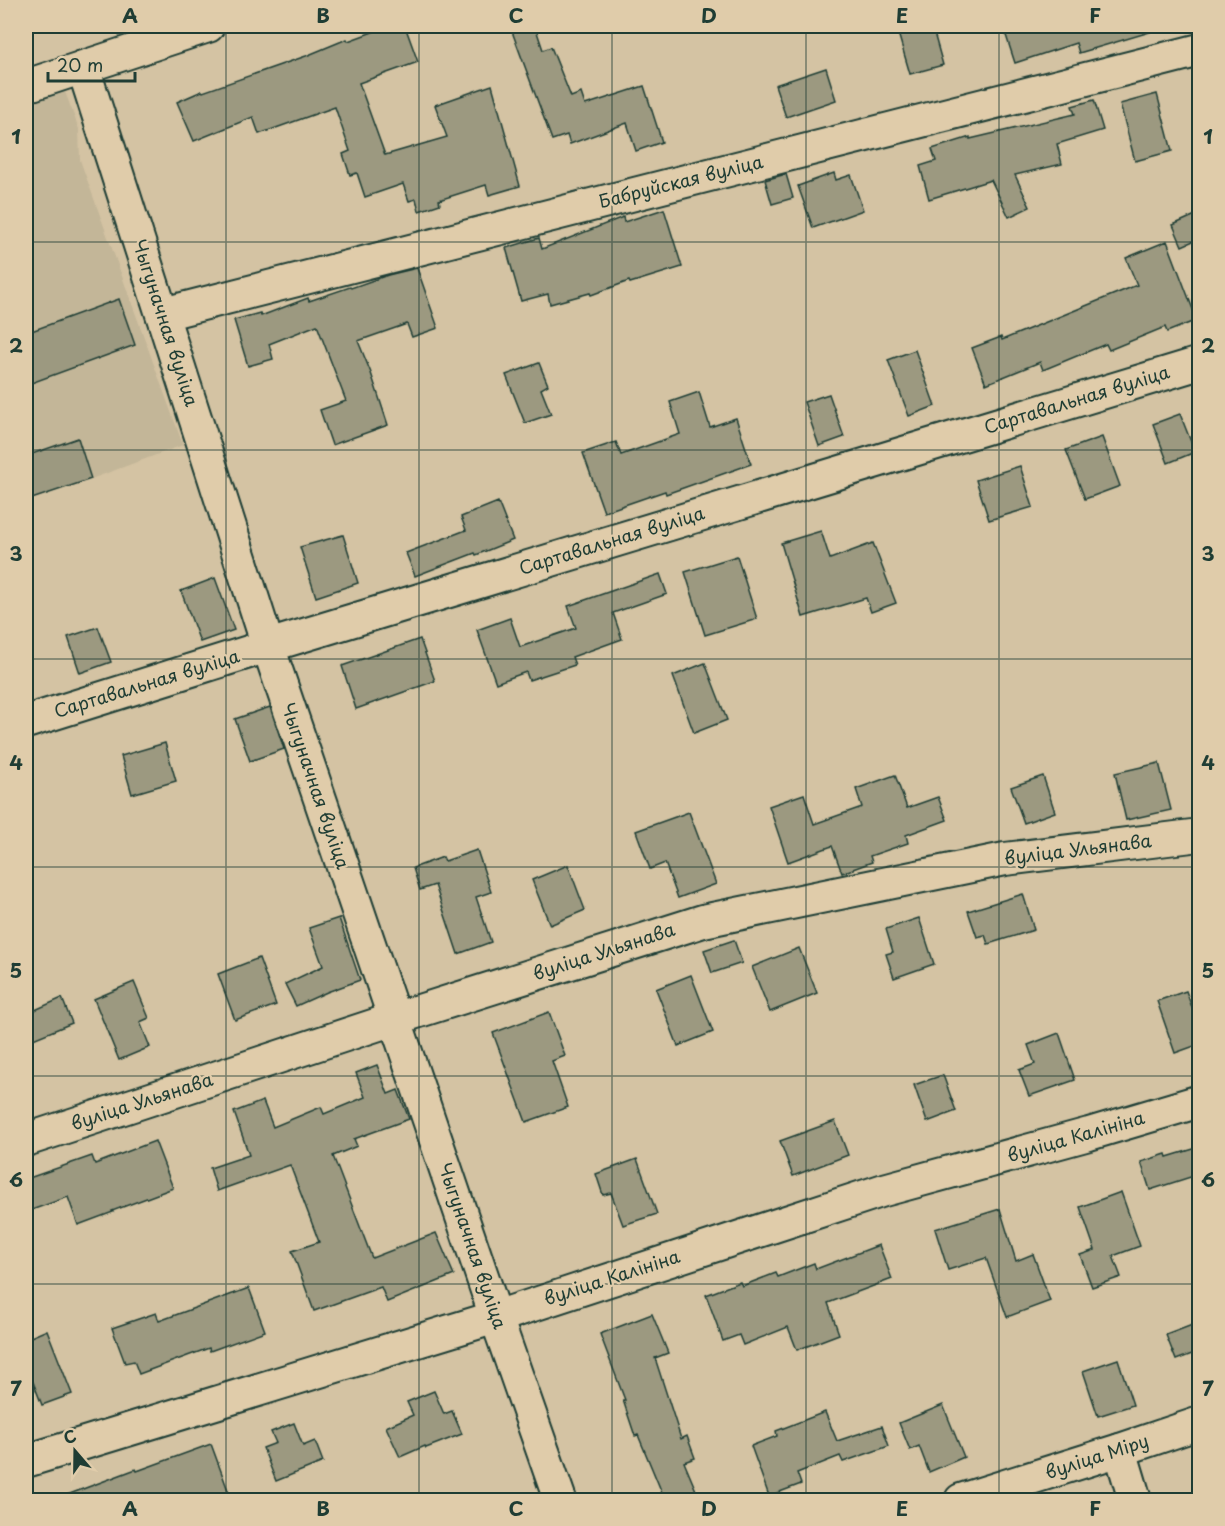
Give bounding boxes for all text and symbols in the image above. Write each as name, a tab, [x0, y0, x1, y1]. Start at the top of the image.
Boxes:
text: A	[122, 0, 138, 30]
text: B	[316, 0, 330, 30]
text: C	[508, 0, 524, 30]
text: D	[701, 0, 717, 30]
text: E	[896, 0, 908, 30]
text: F	[1089, 0, 1101, 30]
scale bar	[48, 45, 135, 83]
text: 20 m	[57, 51, 103, 78]
text: 1	[11, 121, 21, 151]
text: 1	[1203, 121, 1213, 151]
street label: Бабруйская вуліца	[596, 147, 766, 214]
street label: Чыгуначная вуліца	[127, 235, 206, 410]
text: 2	[9, 330, 23, 360]
text: 2	[1201, 330, 1215, 360]
street label: Сартавальная вуліца	[980, 357, 1173, 440]
street label: Сартавальная вуліца	[515, 498, 708, 581]
text: 3	[9, 538, 23, 568]
text: 3	[1201, 538, 1215, 568]
street label: Сартавальная вуліца	[50, 641, 243, 724]
street label: Чыгуначная вуліца	[275, 699, 358, 872]
text: 4	[9, 747, 23, 777]
text: 4	[1201, 747, 1215, 777]
street label: вуліца Ульянава	[1003, 826, 1154, 871]
street label: вуліца Ульянава	[529, 915, 679, 986]
text: 5	[10, 955, 22, 985]
text: 5	[1202, 955, 1214, 985]
street label: вуліца Ульянава	[67, 1065, 217, 1136]
street label: вуліца Калініна	[1004, 1103, 1148, 1168]
street label: Чыгуначная вуліца	[432, 1159, 515, 1332]
text: 6	[9, 1164, 23, 1194]
text: 6	[1201, 1164, 1215, 1194]
street label: вуліца Калініна	[540, 1242, 684, 1311]
text: 7	[10, 1373, 22, 1403]
text: 7	[1202, 1373, 1214, 1403]
north arrow	[45, 1421, 105, 1481]
text: С	[60, 1423, 79, 1449]
street label: вуліца Міру	[1041, 1426, 1152, 1485]
text: A	[122, 1493, 138, 1523]
text: B	[316, 1493, 330, 1523]
text: C	[508, 1493, 524, 1523]
text: D	[701, 1493, 717, 1523]
text: E	[896, 1493, 908, 1523]
text: F	[1089, 1493, 1101, 1523]

